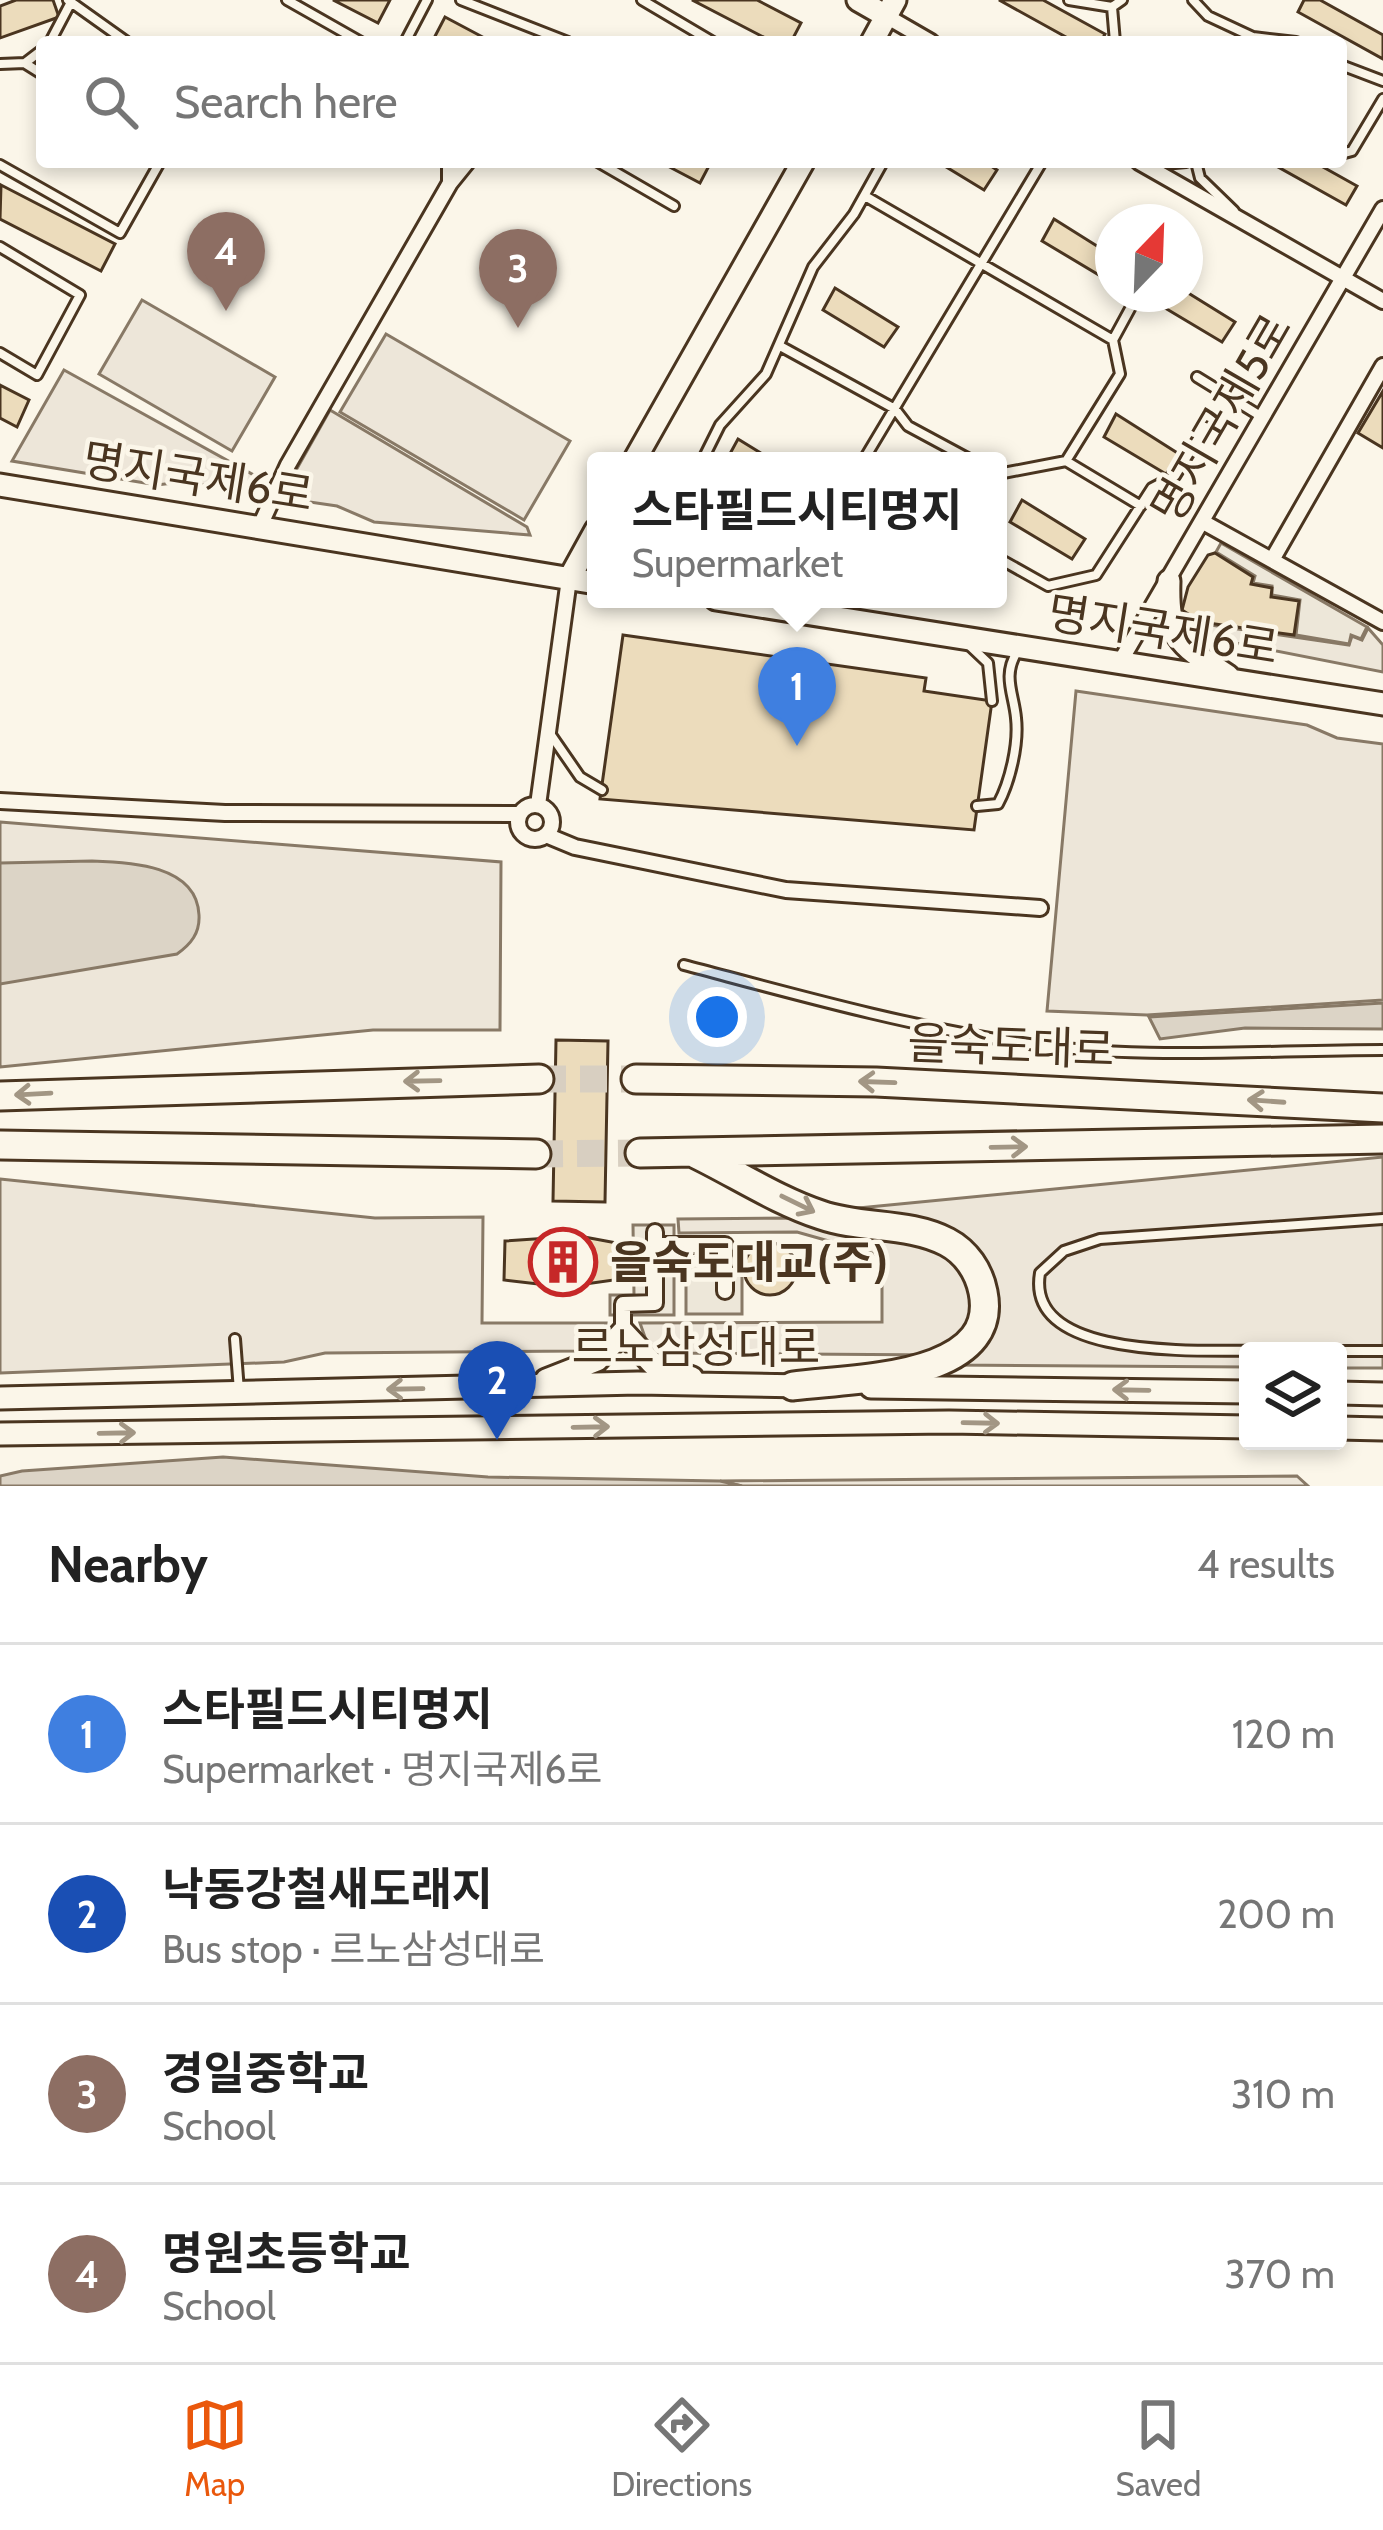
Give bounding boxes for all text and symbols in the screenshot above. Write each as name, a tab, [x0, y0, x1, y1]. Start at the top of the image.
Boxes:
search box	[36, 36, 1347, 168]
icon: search	[78, 69, 144, 135]
text: Search here	[174, 75, 398, 129]
north arrow	[1095, 204, 1203, 312]
pin: 4	[187, 212, 265, 311]
pin: 3	[479, 229, 557, 328]
street label: 명지국제5로	[1140, 304, 1302, 532]
street label: 명지국제6로	[79, 432, 317, 522]
popup	[587, 452, 1007, 608]
text: 스타필드시티명지	[631, 483, 963, 537]
text: Supermarket	[631, 539, 843, 587]
street label: 명지국제6로	[1044, 585, 1282, 675]
pin: 1	[758, 647, 836, 746]
your location	[687, 987, 747, 1047]
street label: 을숙도대로	[907, 1015, 1115, 1077]
one-way arrow	[403, 1070, 442, 1093]
one-way arrow	[858, 1071, 897, 1094]
one-way arrow	[14, 1083, 53, 1106]
one-way arrow	[1247, 1089, 1286, 1112]
one-way arrow	[989, 1136, 1028, 1159]
one-way arrow	[779, 1194, 815, 1216]
building icon: 을숙도대교(주)	[528, 1227, 598, 1297]
place label: 을숙도대교(주)	[610, 1235, 888, 1289]
street label: 르노삼성대로	[572, 1320, 820, 1374]
pin: 2	[458, 1341, 536, 1440]
map controls	[1239, 1342, 1347, 1450]
button: layers	[1239, 1342, 1347, 1450]
one-way arrow	[386, 1377, 425, 1400]
one-way arrow	[1112, 1379, 1151, 1402]
one-way arrow	[961, 1412, 1000, 1434]
one-way arrow	[571, 1416, 610, 1438]
one-way arrow	[97, 1422, 136, 1444]
text: Nearby	[48, 1533, 208, 1595]
text: 4 results	[1197, 1540, 1335, 1588]
text: 스타필드시티명지	[162, 1682, 493, 1736]
text: 1	[80, 1710, 94, 1758]
text: 120 m	[1232, 1710, 1335, 1758]
text: Supermarket · 명지국제6로	[162, 1745, 602, 1793]
text: 낙동강철새도래지	[162, 1862, 493, 1916]
text: 2	[77, 1890, 97, 1938]
text: 200 m	[1217, 1890, 1335, 1938]
text: Bus stop · 르노삼성대로	[162, 1925, 545, 1973]
text: 경일중학교	[162, 2046, 369, 2100]
text: 3	[76, 2070, 98, 2118]
text: 310 m	[1231, 2070, 1335, 2118]
text: School	[162, 2102, 276, 2150]
text: 명원초등학교	[162, 2226, 410, 2280]
text: 4	[75, 2250, 99, 2298]
text: 370 m	[1224, 2250, 1335, 2298]
text: School	[162, 2282, 276, 2330]
tab: Map	[182, 2392, 248, 2504]
tab: Directions	[611, 2392, 752, 2504]
tab: Saved	[1116, 2392, 1201, 2504]

